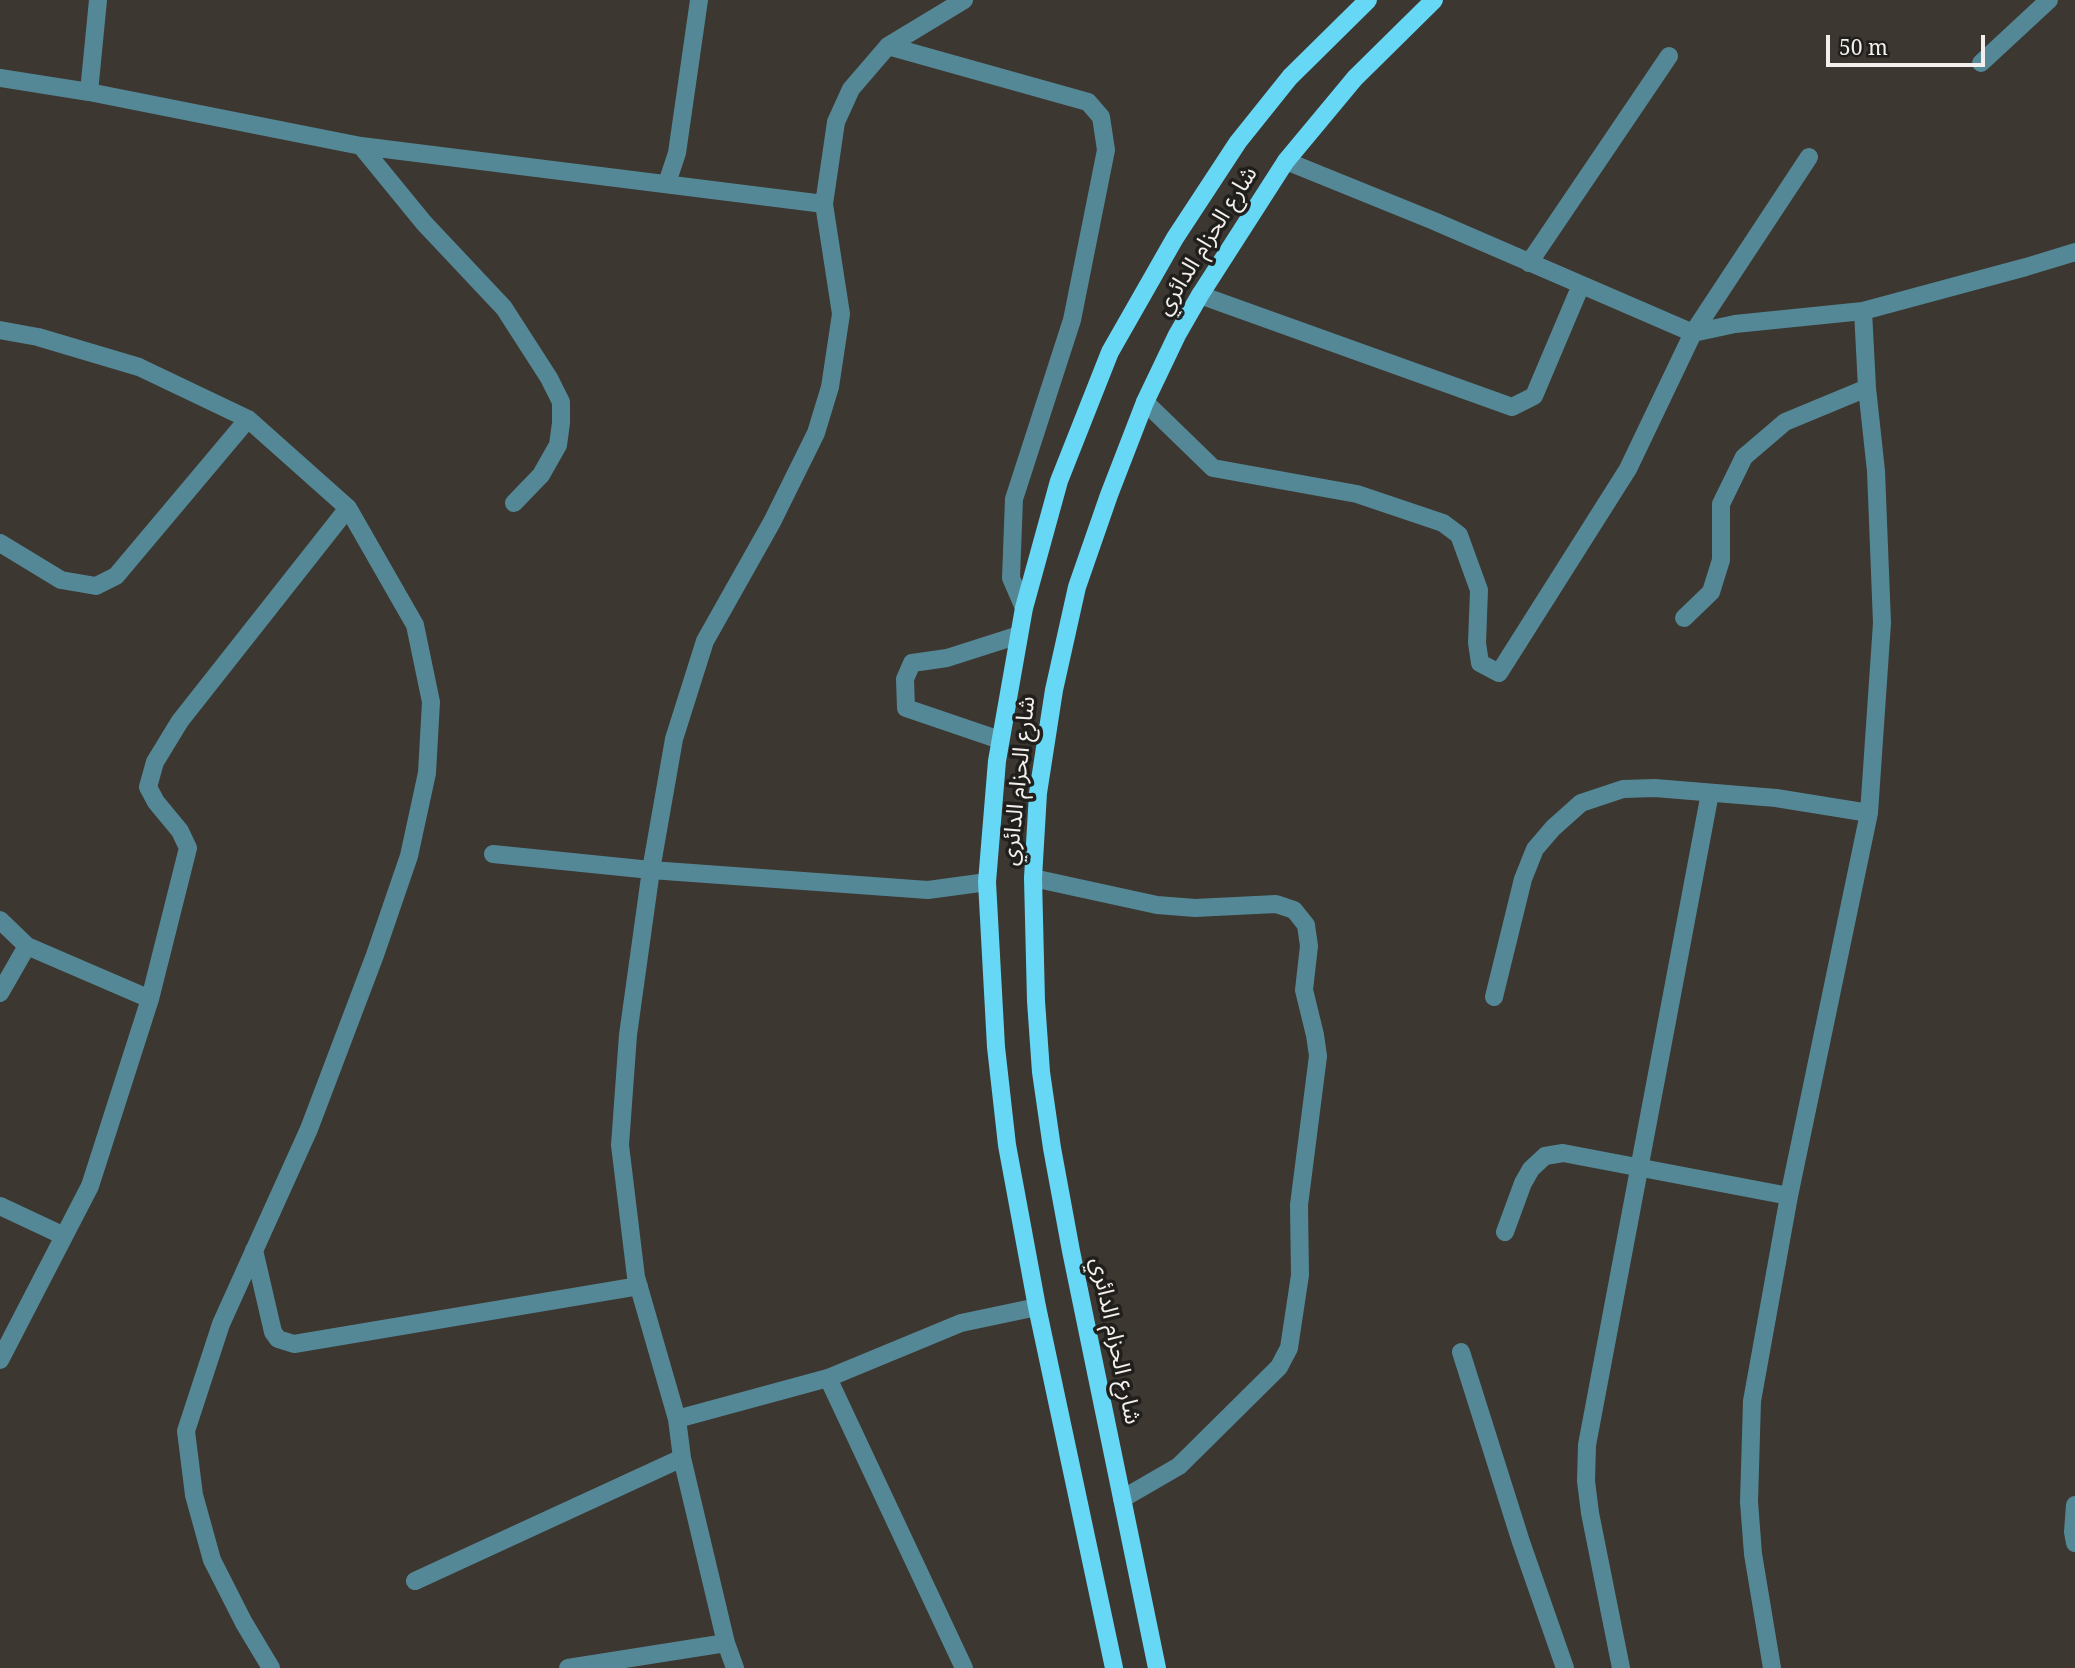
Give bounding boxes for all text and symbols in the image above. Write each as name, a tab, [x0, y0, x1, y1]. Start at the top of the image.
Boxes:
scale bar	[1830, 21, 1989, 65]
text: 50 m	[1839, 33, 1888, 61]
street label: شارع الحزام الدائري	[1150, 162, 1264, 320]
street label: شارع الحزام الدائري	[996, 695, 1042, 867]
street label: شارع الحزام الدائري	[1084, 1255, 1146, 1427]

